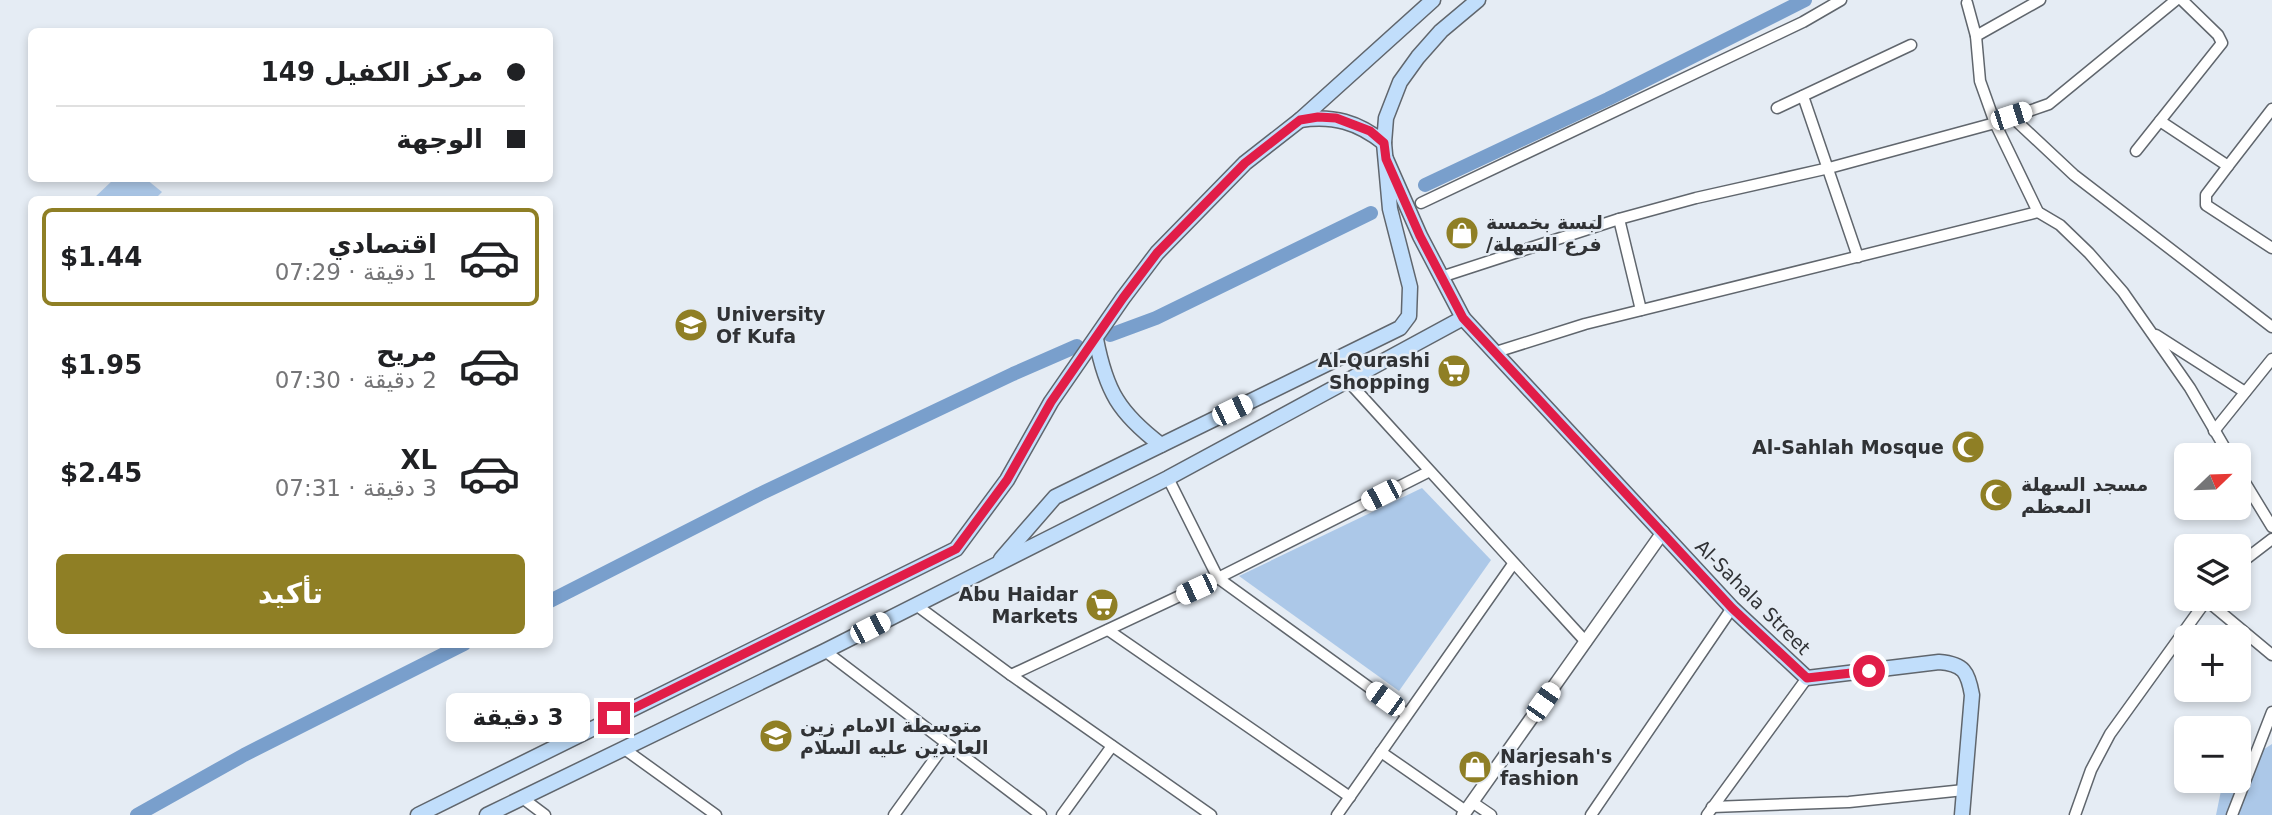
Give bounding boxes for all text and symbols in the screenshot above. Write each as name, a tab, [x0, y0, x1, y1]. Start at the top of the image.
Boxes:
text: مركز الكفيل 149	[261, 57, 483, 87]
car	[1988, 100, 2035, 132]
text: الوجهة	[396, 124, 483, 154]
place label: لبسة بخمسة /فرع السهلة	[1486, 211, 1603, 256]
shop icon: لبسة بخمسة /فرع السهلة	[1443, 214, 1481, 252]
icon: car	[458, 226, 521, 289]
text: اقتصادي	[328, 229, 437, 259]
text: $1.44	[60, 242, 142, 272]
text: 1 دقيقة · 07:29	[275, 259, 437, 285]
place label: University Of Kufa	[716, 303, 826, 347]
school or university icon: University Of Kufa	[672, 306, 710, 344]
icon: car	[458, 334, 521, 397]
text: مريح	[376, 337, 437, 367]
place label: Al-Qurashi Shopping	[1318, 349, 1430, 393]
text: $1.95	[60, 350, 142, 380]
supermarket icon: Al-Qurashi Shopping	[1435, 352, 1473, 390]
text: 2 دقيقة · 07:30	[275, 367, 437, 393]
car	[1209, 391, 1256, 429]
mosque icon: Al-Sahlah Mosque	[1949, 428, 1987, 466]
place label: Al-Sahlah Mosque	[1752, 436, 1944, 458]
icon: car	[458, 442, 521, 505]
north arrow	[2174, 443, 2250, 520]
map controls	[2174, 443, 2251, 793]
text: XL	[400, 445, 437, 475]
text: $2.45	[60, 458, 142, 488]
place label: مسجد السهلة المعظم	[2021, 473, 2148, 517]
text: 3 دقيقة · 07:31	[275, 475, 437, 501]
car	[1358, 476, 1405, 514]
mosque icon: مسجد السهلة المعظم	[1977, 476, 2015, 514]
button: layers	[2174, 534, 2251, 611]
street label: Al-Sahala Street	[1691, 535, 1815, 659]
button: تأكيد	[56, 554, 525, 634]
car	[1173, 571, 1220, 607]
place label: Abu Haidar Markets	[959, 583, 1079, 627]
supermarket icon: Abu Haidar Markets	[1083, 586, 1121, 624]
car	[847, 609, 894, 647]
button: +	[2174, 625, 2251, 702]
route start	[1853, 655, 1885, 687]
car	[1362, 678, 1409, 720]
car	[1523, 679, 1564, 725]
callout: 3 دقيقة	[446, 694, 590, 742]
route end	[598, 702, 630, 734]
text: 3 دقيقة	[473, 704, 563, 730]
place label: متوسطة الامام زين العابدين عليه السلام	[800, 714, 988, 759]
button: −	[2174, 716, 2251, 793]
school or university icon: متوسطة الامام زين العابدين عليه السلام	[757, 717, 795, 755]
place label: Narjesah's fashion	[1500, 745, 1612, 789]
shop icon: Narjesah's fashion	[1456, 748, 1494, 786]

